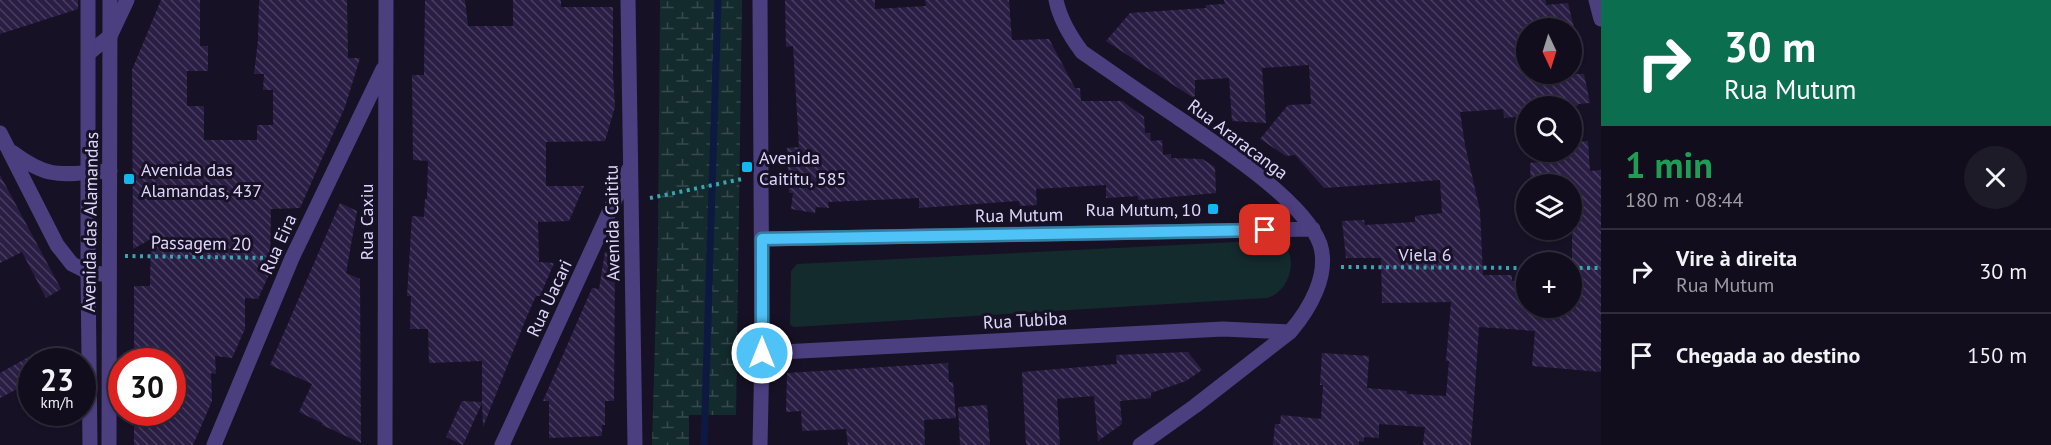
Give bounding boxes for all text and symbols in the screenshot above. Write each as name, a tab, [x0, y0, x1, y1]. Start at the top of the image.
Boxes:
north arrow	[1516, 18, 1582, 84]
map controls	[1516, 18, 1582, 318]
text: 30 m	[1724, 19, 1816, 74]
icon: right	[1625, 24, 1703, 102]
text: Rua Mutum	[1724, 72, 1857, 106]
street label: Rua Araracanga	[1183, 94, 1293, 184]
button: search	[1516, 96, 1582, 162]
street label: Avenida das Alamandas	[77, 132, 103, 312]
text: 1 min	[1625, 141, 1713, 188]
place label: Avenida Caititu, 585	[759, 146, 846, 190]
button: close	[1964, 146, 2027, 209]
place label: Avenida das Alamandas, 437	[141, 158, 262, 202]
marker: Avenida Caititu, 585	[740, 160, 754, 174]
street label: Avenida Caititu	[599, 165, 625, 281]
marker: Avenida das Alamandas, 437	[122, 172, 136, 186]
button: layers	[1516, 174, 1582, 240]
street label: Rua Caxiu	[355, 184, 378, 260]
text: 180 m · 08:44	[1625, 187, 1743, 213]
place label: Rua Mutum, 10	[1086, 198, 1201, 221]
marker: Rua Mutum, 10	[1206, 202, 1220, 216]
street label: Rua Mutum	[975, 203, 1063, 227]
pin	[1239, 204, 1290, 255]
street label: Rua Eira	[255, 210, 301, 278]
icon: arrive	[1248, 213, 1281, 246]
street label: Passagem 20	[151, 231, 252, 255]
street label: Viela 6	[1398, 243, 1452, 266]
text: Vire à direita	[1676, 244, 1797, 272]
button: +	[1516, 252, 1582, 318]
icon: right	[1625, 255, 1658, 288]
street label: Rua Uacari	[521, 256, 577, 340]
text: 30 m	[1979, 257, 2027, 285]
text: Rua Mutum	[1676, 272, 1774, 298]
street label: Rua Tubiba	[982, 306, 1068, 334]
position arrow	[730, 321, 794, 385]
icon: arrive	[1625, 339, 1658, 372]
text: Chegada ao destino	[1676, 341, 1860, 369]
text: 150 m	[1967, 341, 2027, 369]
speed limit sign: 30	[108, 348, 186, 426]
text: 23	[40, 360, 74, 399]
text: km/h	[41, 393, 73, 412]

